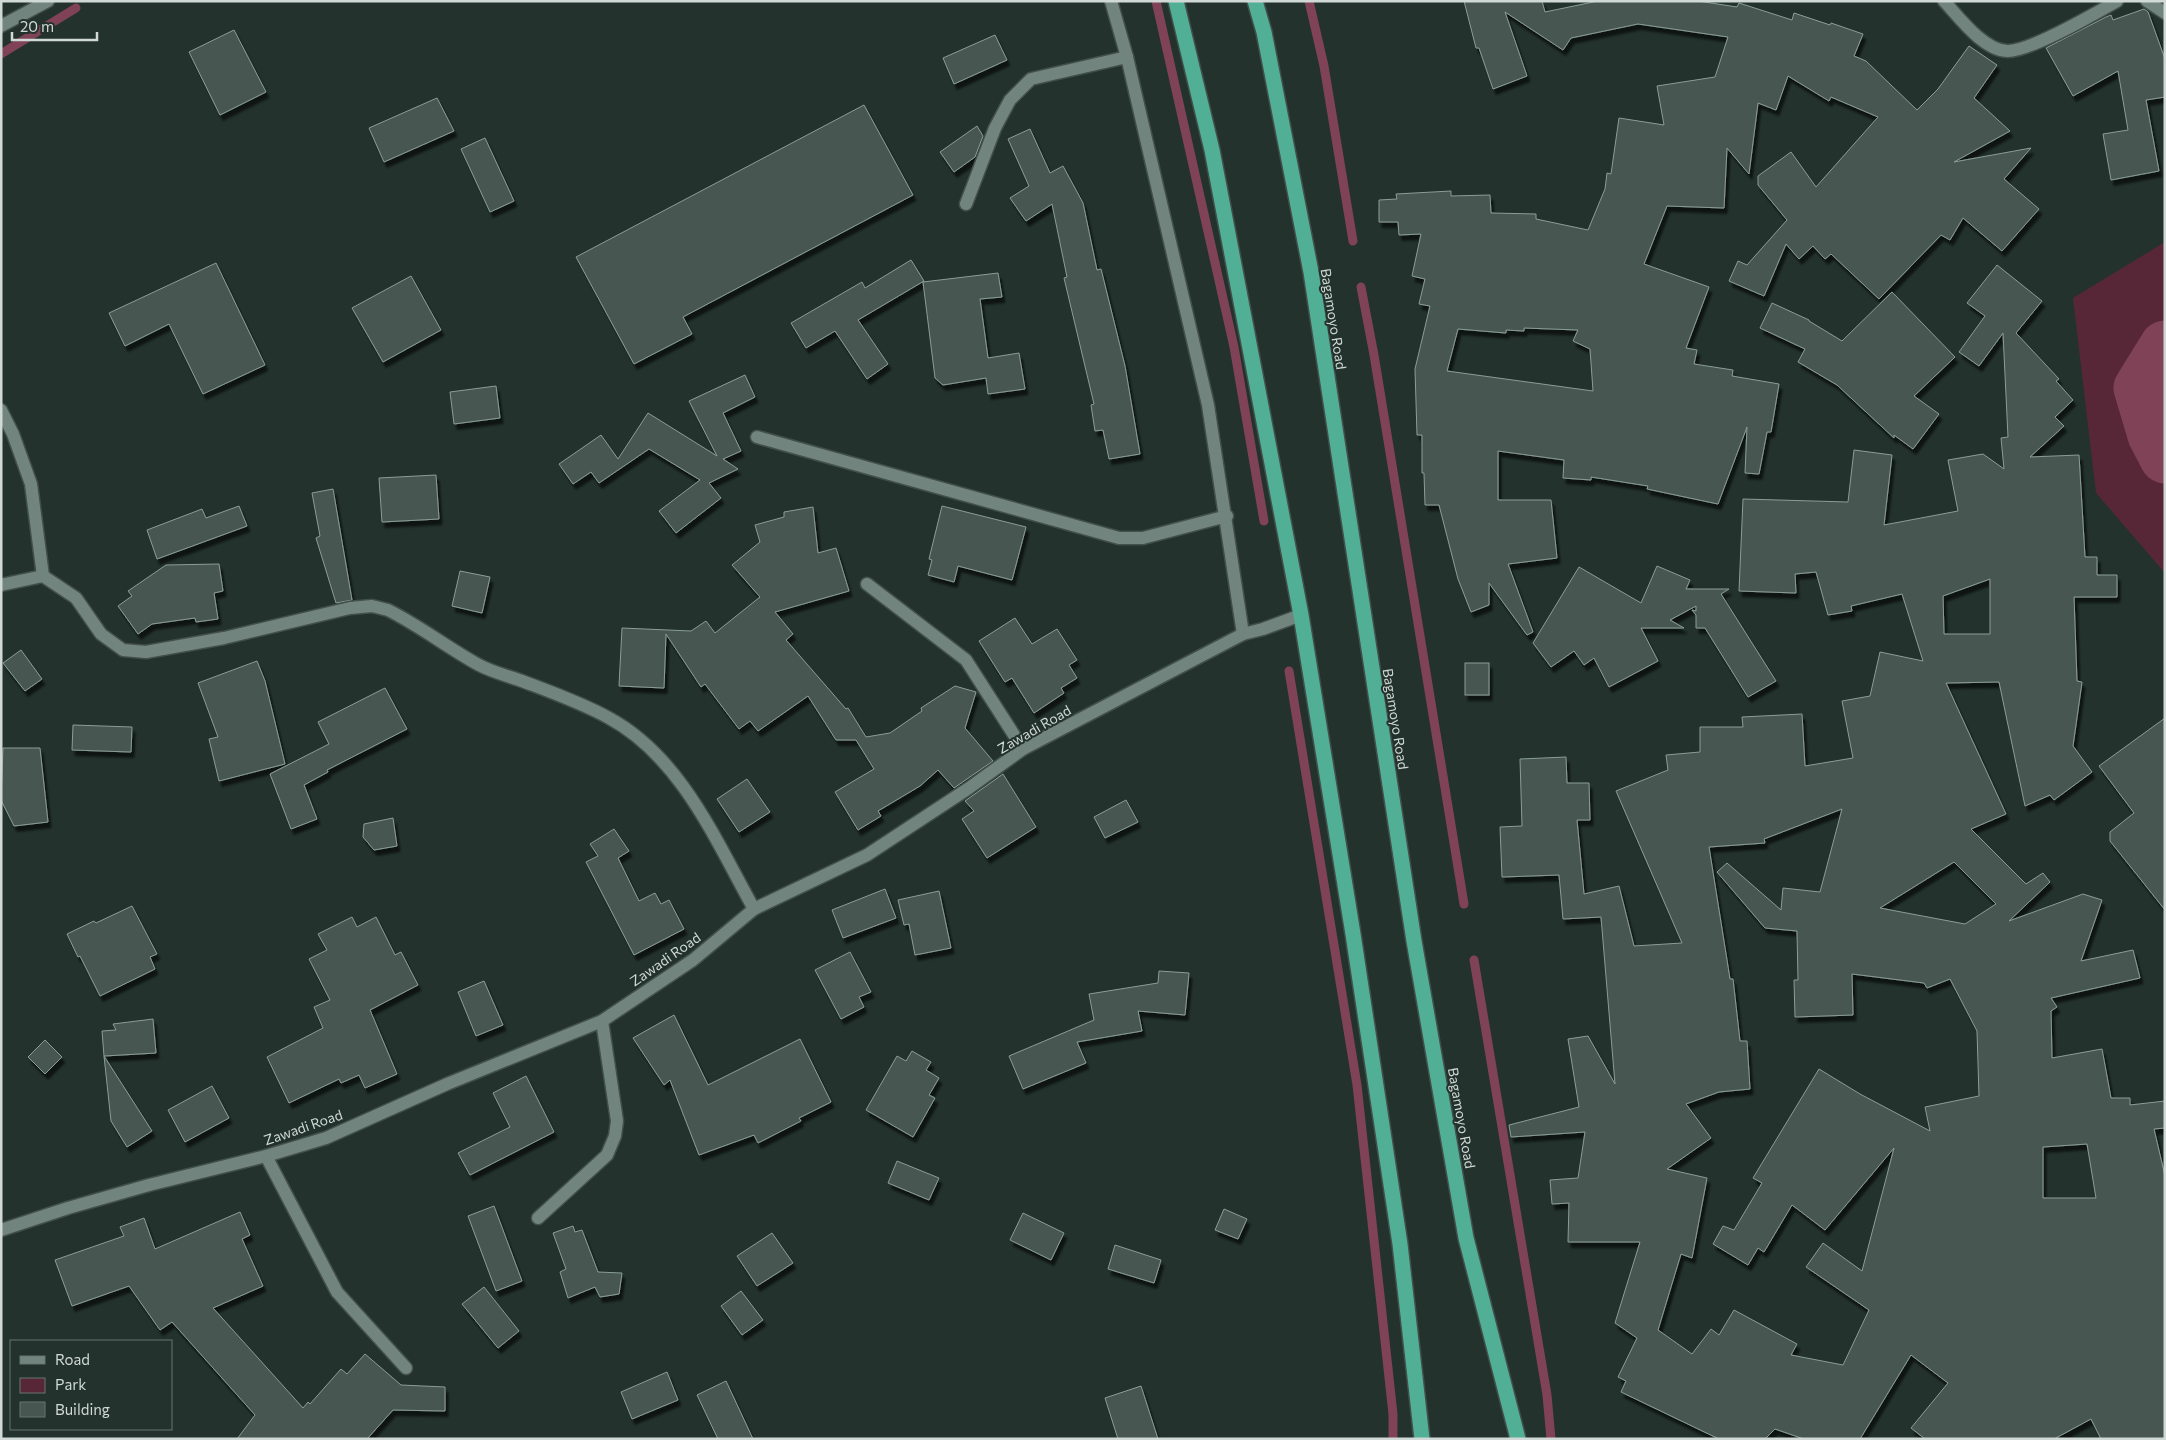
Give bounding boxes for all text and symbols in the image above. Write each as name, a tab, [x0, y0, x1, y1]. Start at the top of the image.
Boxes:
scale bar	[12, 10, 98, 42]
text: 20 m	[20, 17, 54, 35]
street label: Bagamoyo Road	[1318, 267, 1350, 371]
street label: Bagamoyo Road	[1380, 667, 1412, 771]
street label: Zawadi Road	[994, 701, 1074, 757]
street label: Zawadi Road	[627, 929, 703, 989]
street label: Bagamoyo Road	[1445, 1066, 1479, 1170]
street label: Zawadi Road	[261, 1106, 345, 1148]
legend	[10, 1340, 172, 1430]
text: Road	[55, 1350, 90, 1368]
text: Park	[55, 1375, 86, 1393]
text: Building	[55, 1400, 110, 1418]

